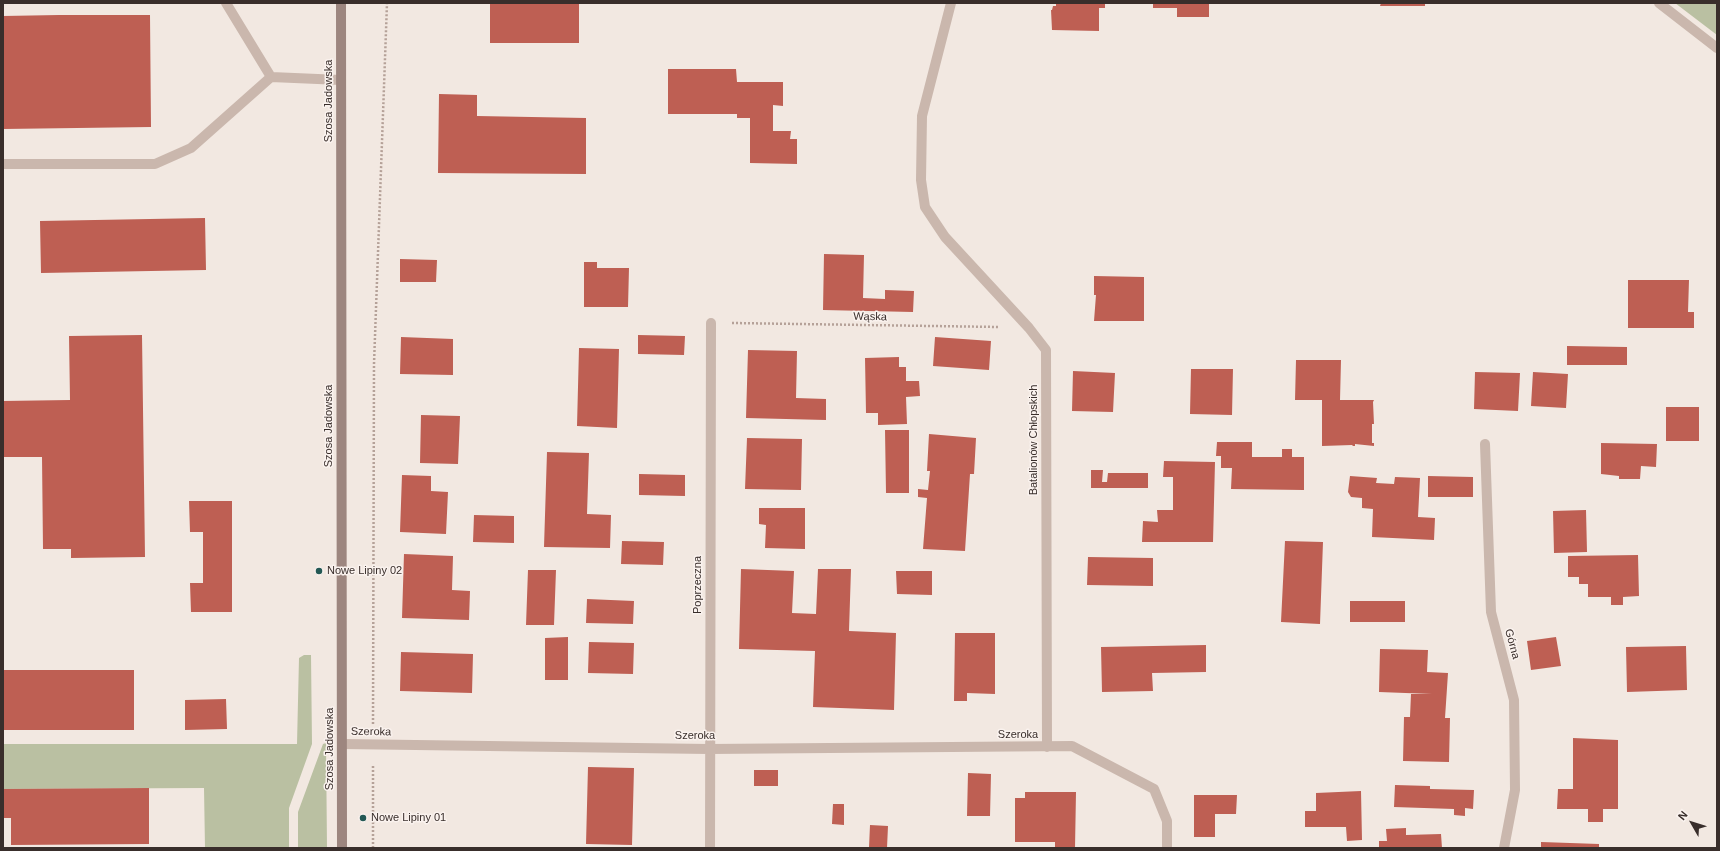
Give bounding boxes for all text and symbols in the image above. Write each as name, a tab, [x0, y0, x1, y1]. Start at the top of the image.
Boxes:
street label: Szosa Jadowska	[322, 60, 336, 142]
street label: Wąska	[853, 310, 887, 324]
street label: Szosa Jadowska	[322, 385, 336, 467]
street label: Batalionów Chłopskich	[1027, 385, 1041, 495]
street label: Poprzeczna	[691, 556, 705, 614]
place label: Nowe Lipiny 02	[327, 564, 402, 578]
marker: Nowe Lipiny 02	[314, 566, 324, 576]
street label: Górna	[1502, 628, 1522, 660]
street label: Szosa Jadowska	[323, 708, 337, 790]
street label: Szeroka	[351, 725, 391, 739]
street label: Szeroka	[998, 728, 1038, 742]
street label: Szeroka	[675, 729, 715, 743]
north arrow	[1672, 803, 1712, 843]
text: N	[1676, 809, 1690, 822]
place label: Nowe Lipiny 01	[371, 811, 446, 825]
marker: Nowe Lipiny 01	[358, 813, 368, 823]

